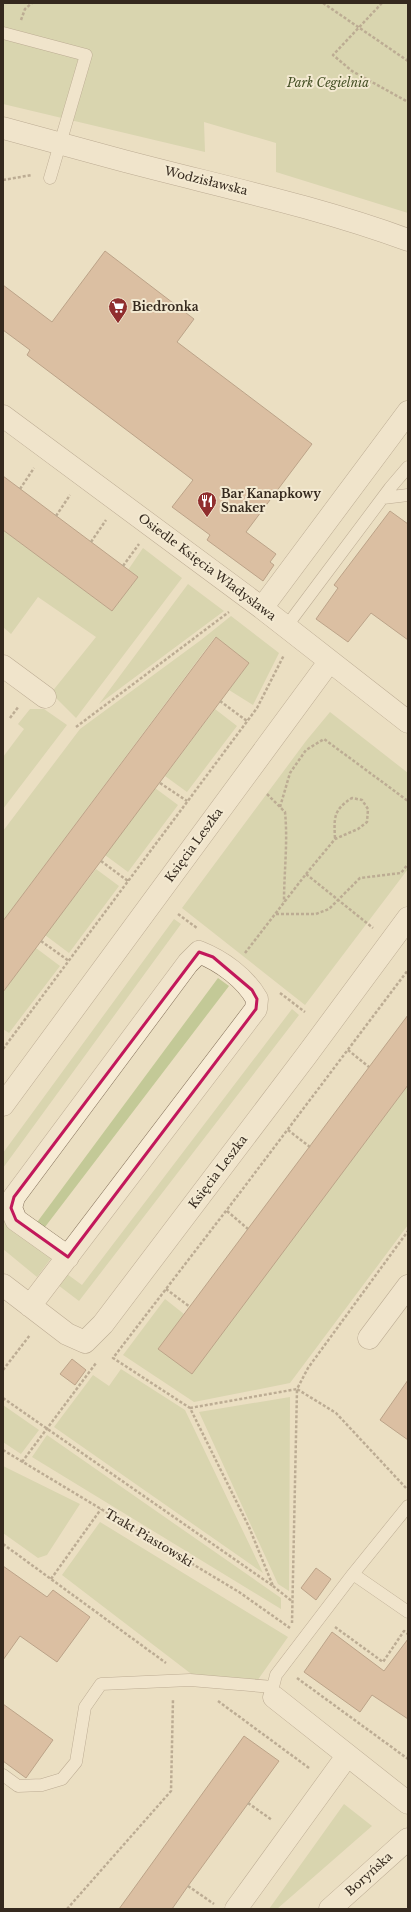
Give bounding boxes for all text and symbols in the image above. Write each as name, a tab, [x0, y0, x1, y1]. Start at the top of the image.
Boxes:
park label: Park Cegielnia	[286, 75, 369, 90]
street label: Wodzisławska	[162, 163, 250, 198]
supermarket icon: Biedronka	[107, 296, 129, 324]
place label: Biedronka	[132, 299, 199, 314]
place label: Bar Kanapkowy Snaker	[221, 486, 321, 515]
restaurant icon: Bar Kanapkowy Snaker	[196, 490, 218, 518]
street label: Osiedle Księcia Władysława	[135, 510, 279, 624]
street label: Księcia Leszka	[162, 804, 226, 885]
street label: Księcia Leszka	[185, 1132, 250, 1211]
street label: Trakt Piastowski	[102, 1505, 196, 1570]
street label: Boryńska	[342, 1848, 396, 1899]

